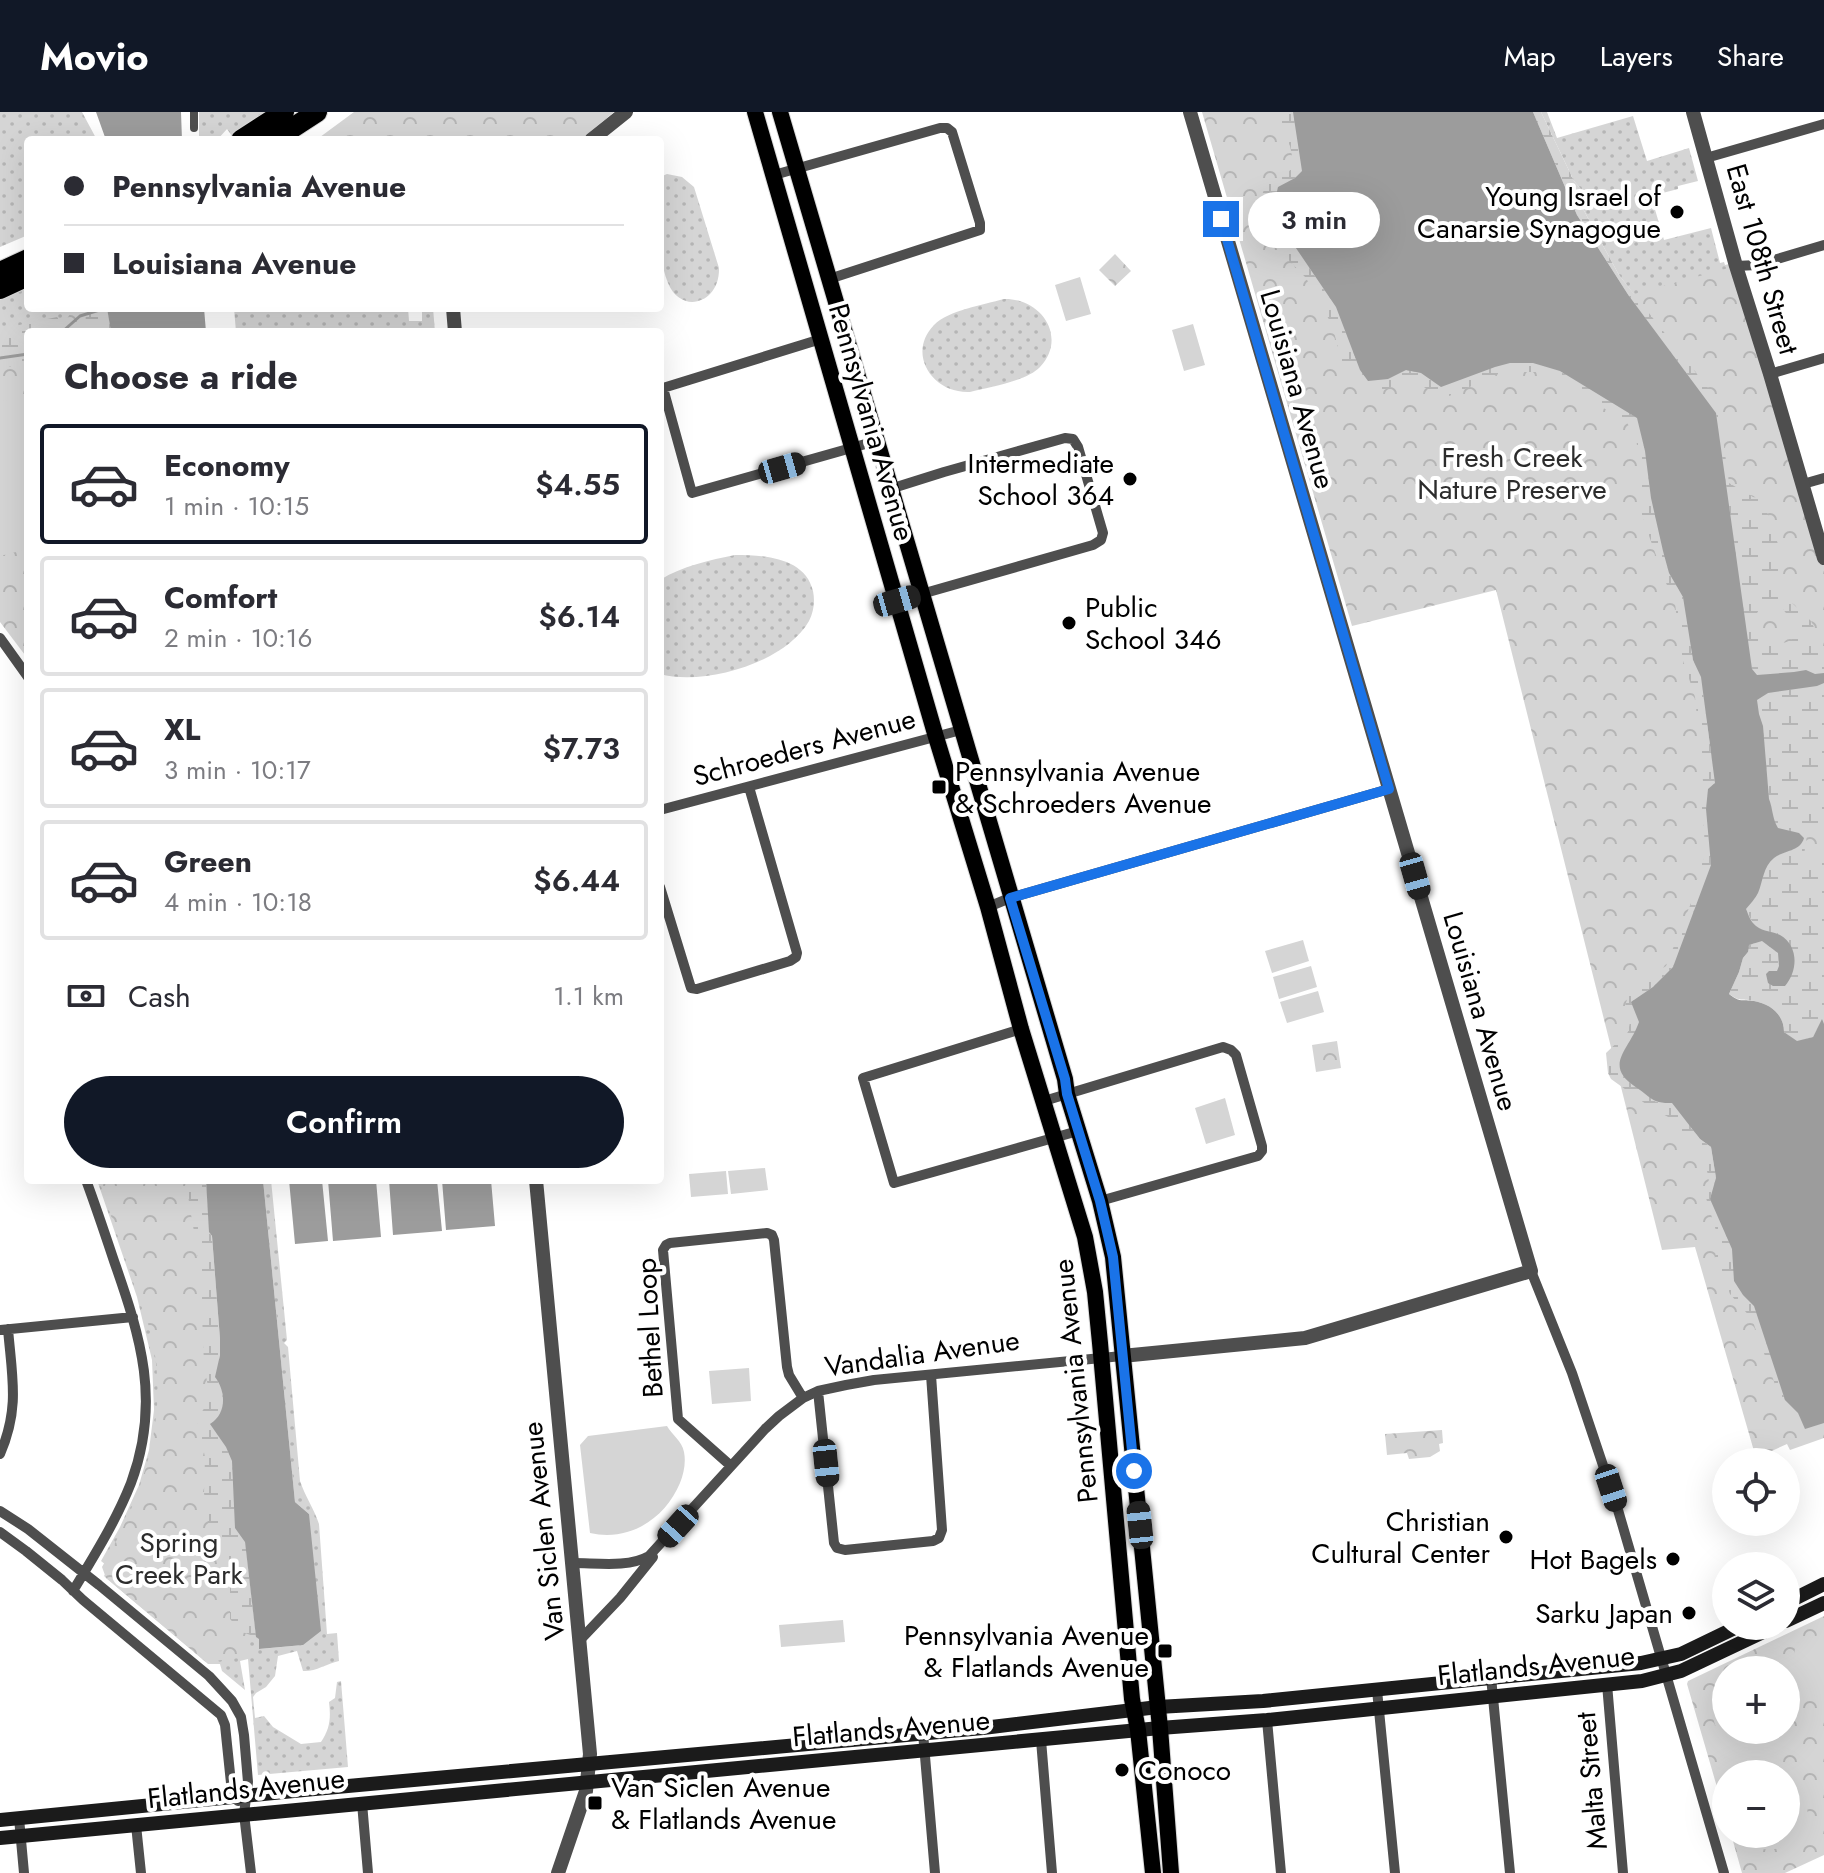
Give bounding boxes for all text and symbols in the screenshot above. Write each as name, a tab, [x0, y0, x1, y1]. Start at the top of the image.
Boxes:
text: Movio	[40, 29, 149, 84]
text: Map	[1504, 36, 1556, 77]
text: Layers	[1600, 36, 1673, 77]
text: Share	[1717, 36, 1784, 77]
street label: East 108th Street	[1716, 159, 1809, 360]
text: Pennsylvania Avenue	[112, 165, 406, 208]
place label: Young Israel of Canarsie Synagogue	[1417, 176, 1662, 249]
callout: 3 min	[1249, 191, 1381, 247]
route end	[1203, 201, 1239, 237]
text: 3 min	[1281, 201, 1347, 239]
marker: Young Israel of Canarsie Synagogue	[1668, 203, 1686, 221]
text: Louisiana Avenue	[112, 242, 356, 285]
street label: Louisiana Avenue	[1249, 285, 1346, 494]
street label: Pennsylvania Avenue	[818, 299, 925, 546]
text: Choose a ride	[64, 350, 298, 402]
park label: Fresh Creek Nature Preserve	[1417, 437, 1607, 510]
place label: Intermediate School 364	[968, 443, 1114, 516]
text: Economy	[164, 444, 290, 487]
icon: car	[68, 448, 140, 520]
car	[756, 450, 808, 486]
text: $4.55	[535, 463, 620, 506]
marker: Intermediate School 364	[1121, 470, 1139, 488]
text: 1 min · 10:15	[164, 487, 309, 525]
text: Comfort	[164, 576, 277, 619]
icon: car	[68, 580, 140, 652]
car	[871, 583, 923, 619]
place label: Public School 346	[1085, 587, 1222, 660]
text: $6.14	[538, 595, 620, 638]
marker: Public School 346	[1060, 614, 1078, 632]
text: 2 min · 10:16	[164, 619, 312, 657]
street label: Schroeders Avenue	[688, 698, 920, 797]
text: XL	[164, 708, 200, 751]
icon: car	[68, 712, 140, 784]
text: $7.73	[543, 727, 620, 770]
text: 3 min · 10:17	[164, 751, 311, 789]
place label: Pennsylvania Avenue & Schroeders Avenue	[955, 751, 1212, 824]
marker: Pennsylvania Avenue & Schroeders Avenue	[930, 778, 948, 796]
text: Green	[164, 840, 252, 883]
icon: car	[68, 844, 140, 916]
car	[1397, 850, 1433, 902]
text: $6.44	[533, 859, 620, 902]
text: 4 min · 10:18	[164, 883, 312, 921]
street label: Louisiana Avenue	[1432, 907, 1529, 1116]
icon: cash	[64, 974, 108, 1018]
text: Cash	[128, 975, 191, 1018]
text: 1.1 km	[553, 977, 624, 1015]
button: Confirm	[64, 1076, 624, 1168]
street label: Bethel Loop	[625, 1257, 674, 1399]
street label: Pennsylvania Avenue	[1042, 1257, 1109, 1505]
street label: Vandalia Avenue	[822, 1320, 1022, 1387]
street label: Van Siclen Avenue	[512, 1420, 575, 1642]
car	[812, 1438, 840, 1488]
map controls	[1712, 1448, 1800, 1848]
button: locate	[1712, 1448, 1800, 1536]
route start	[1116, 1453, 1152, 1489]
car	[1592, 1461, 1630, 1515]
car	[653, 1500, 703, 1552]
car	[1126, 1500, 1154, 1550]
place label: Christian Cultural Center	[1311, 1501, 1490, 1574]
park label: Spring Creek Park	[115, 1522, 244, 1595]
marker: Christian Cultural Center	[1497, 1528, 1515, 1546]
place label: Hot Bagels	[1529, 1539, 1657, 1580]
marker: Hot Bagels	[1664, 1550, 1682, 1568]
button: layers	[1712, 1552, 1800, 1640]
place label: Sarku Japan	[1535, 1593, 1673, 1634]
marker: Sarku Japan	[1680, 1604, 1698, 1622]
place label: Pennsylvania Avenue & Flatlands Avenue	[904, 1615, 1149, 1688]
street label: Flatlands Avenue	[1435, 1635, 1637, 1696]
marker: Pennsylvania Avenue & Flatlands Avenue	[1156, 1642, 1174, 1660]
button: +	[1712, 1656, 1800, 1744]
street label: Flatlands Avenue	[791, 1699, 992, 1758]
street label: Malta Street	[1565, 1710, 1618, 1851]
place label: Conoco	[1138, 1750, 1231, 1791]
street label: Flatlands Avenue	[145, 1758, 347, 1819]
button: −	[1712, 1760, 1800, 1848]
marker: Conoco	[1113, 1761, 1131, 1779]
place label: Van Siclen Avenue & Flatlands Avenue	[611, 1767, 836, 1840]
marker: Van Siclen Avenue & Flatlands Avenue	[586, 1794, 604, 1812]

